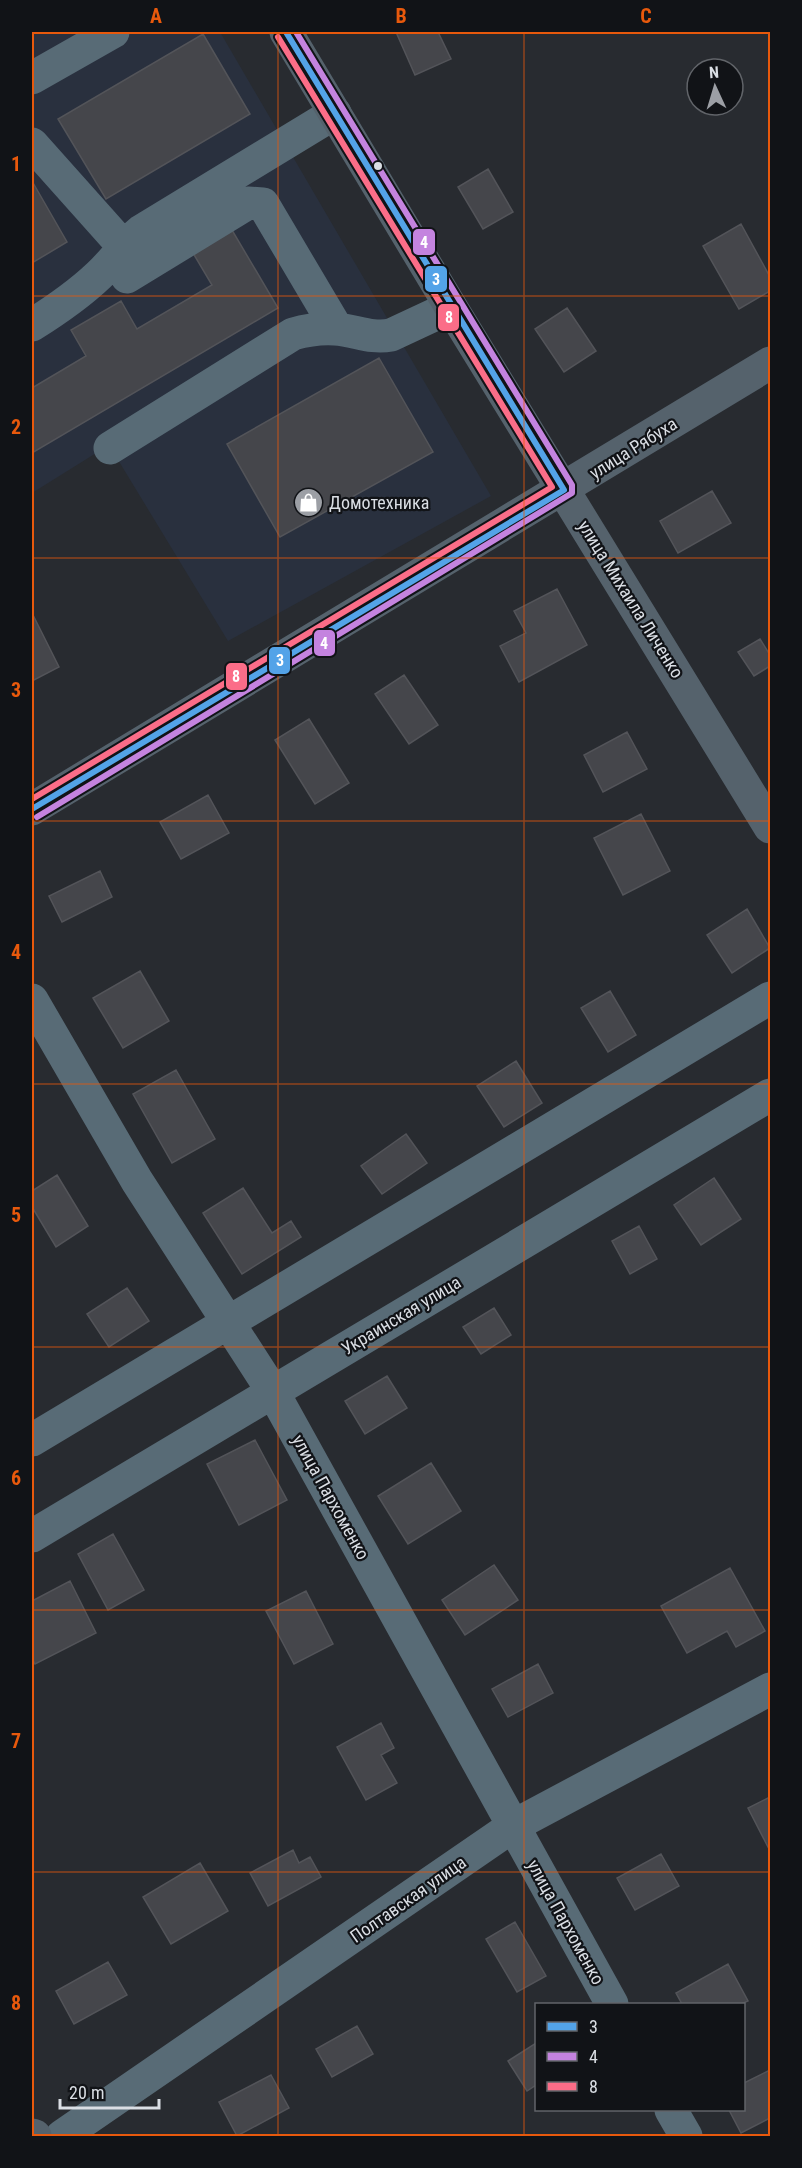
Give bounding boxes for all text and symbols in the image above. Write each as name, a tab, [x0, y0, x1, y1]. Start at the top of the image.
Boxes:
text: A	[150, 4, 162, 28]
text: B	[395, 4, 407, 28]
text: C	[640, 4, 652, 28]
north arrow	[685, 57, 745, 117]
text: N	[708, 63, 720, 82]
text: 1	[11, 152, 21, 176]
unlabelled marker	[372, 160, 384, 172]
line badge: 4	[412, 228, 436, 256]
text: 4	[420, 233, 428, 252]
line badge: 3	[424, 265, 448, 293]
text: 3	[432, 270, 440, 289]
line badge: 8	[437, 303, 460, 332]
text: 8	[445, 308, 453, 327]
street label: улица Рябуха	[585, 413, 681, 483]
text: 2	[11, 415, 21, 439]
shop icon: Домотехника	[292, 486, 324, 518]
place label: Домотехника	[329, 492, 429, 513]
street label: улица Михаила Личенко	[574, 516, 688, 682]
line badge: 4	[313, 629, 336, 657]
text: 4	[320, 634, 328, 653]
line badge: 3	[268, 646, 291, 675]
text: 3	[276, 651, 284, 670]
line badge: 8	[225, 662, 248, 691]
text: 8	[232, 667, 240, 686]
text: 3	[11, 678, 21, 702]
text: 4	[11, 940, 21, 964]
text: 5	[11, 1203, 21, 1227]
street label: Украинская улица	[338, 1271, 464, 1359]
street label: улица Пархоменко	[288, 1431, 374, 1563]
text: 6	[11, 1466, 21, 1490]
text: 7	[11, 1729, 21, 1753]
street label: Полтавская улица	[346, 1851, 470, 1947]
street label: улица Пархоменко	[523, 1856, 609, 1988]
text: 8	[11, 1991, 21, 2015]
legend	[535, 2003, 745, 2111]
text: 3	[589, 2016, 598, 2037]
text: 4	[589, 2046, 598, 2067]
scale bar	[60, 2072, 159, 2110]
text: 8	[589, 2076, 598, 2097]
text: 20 m	[69, 2082, 104, 2103]

